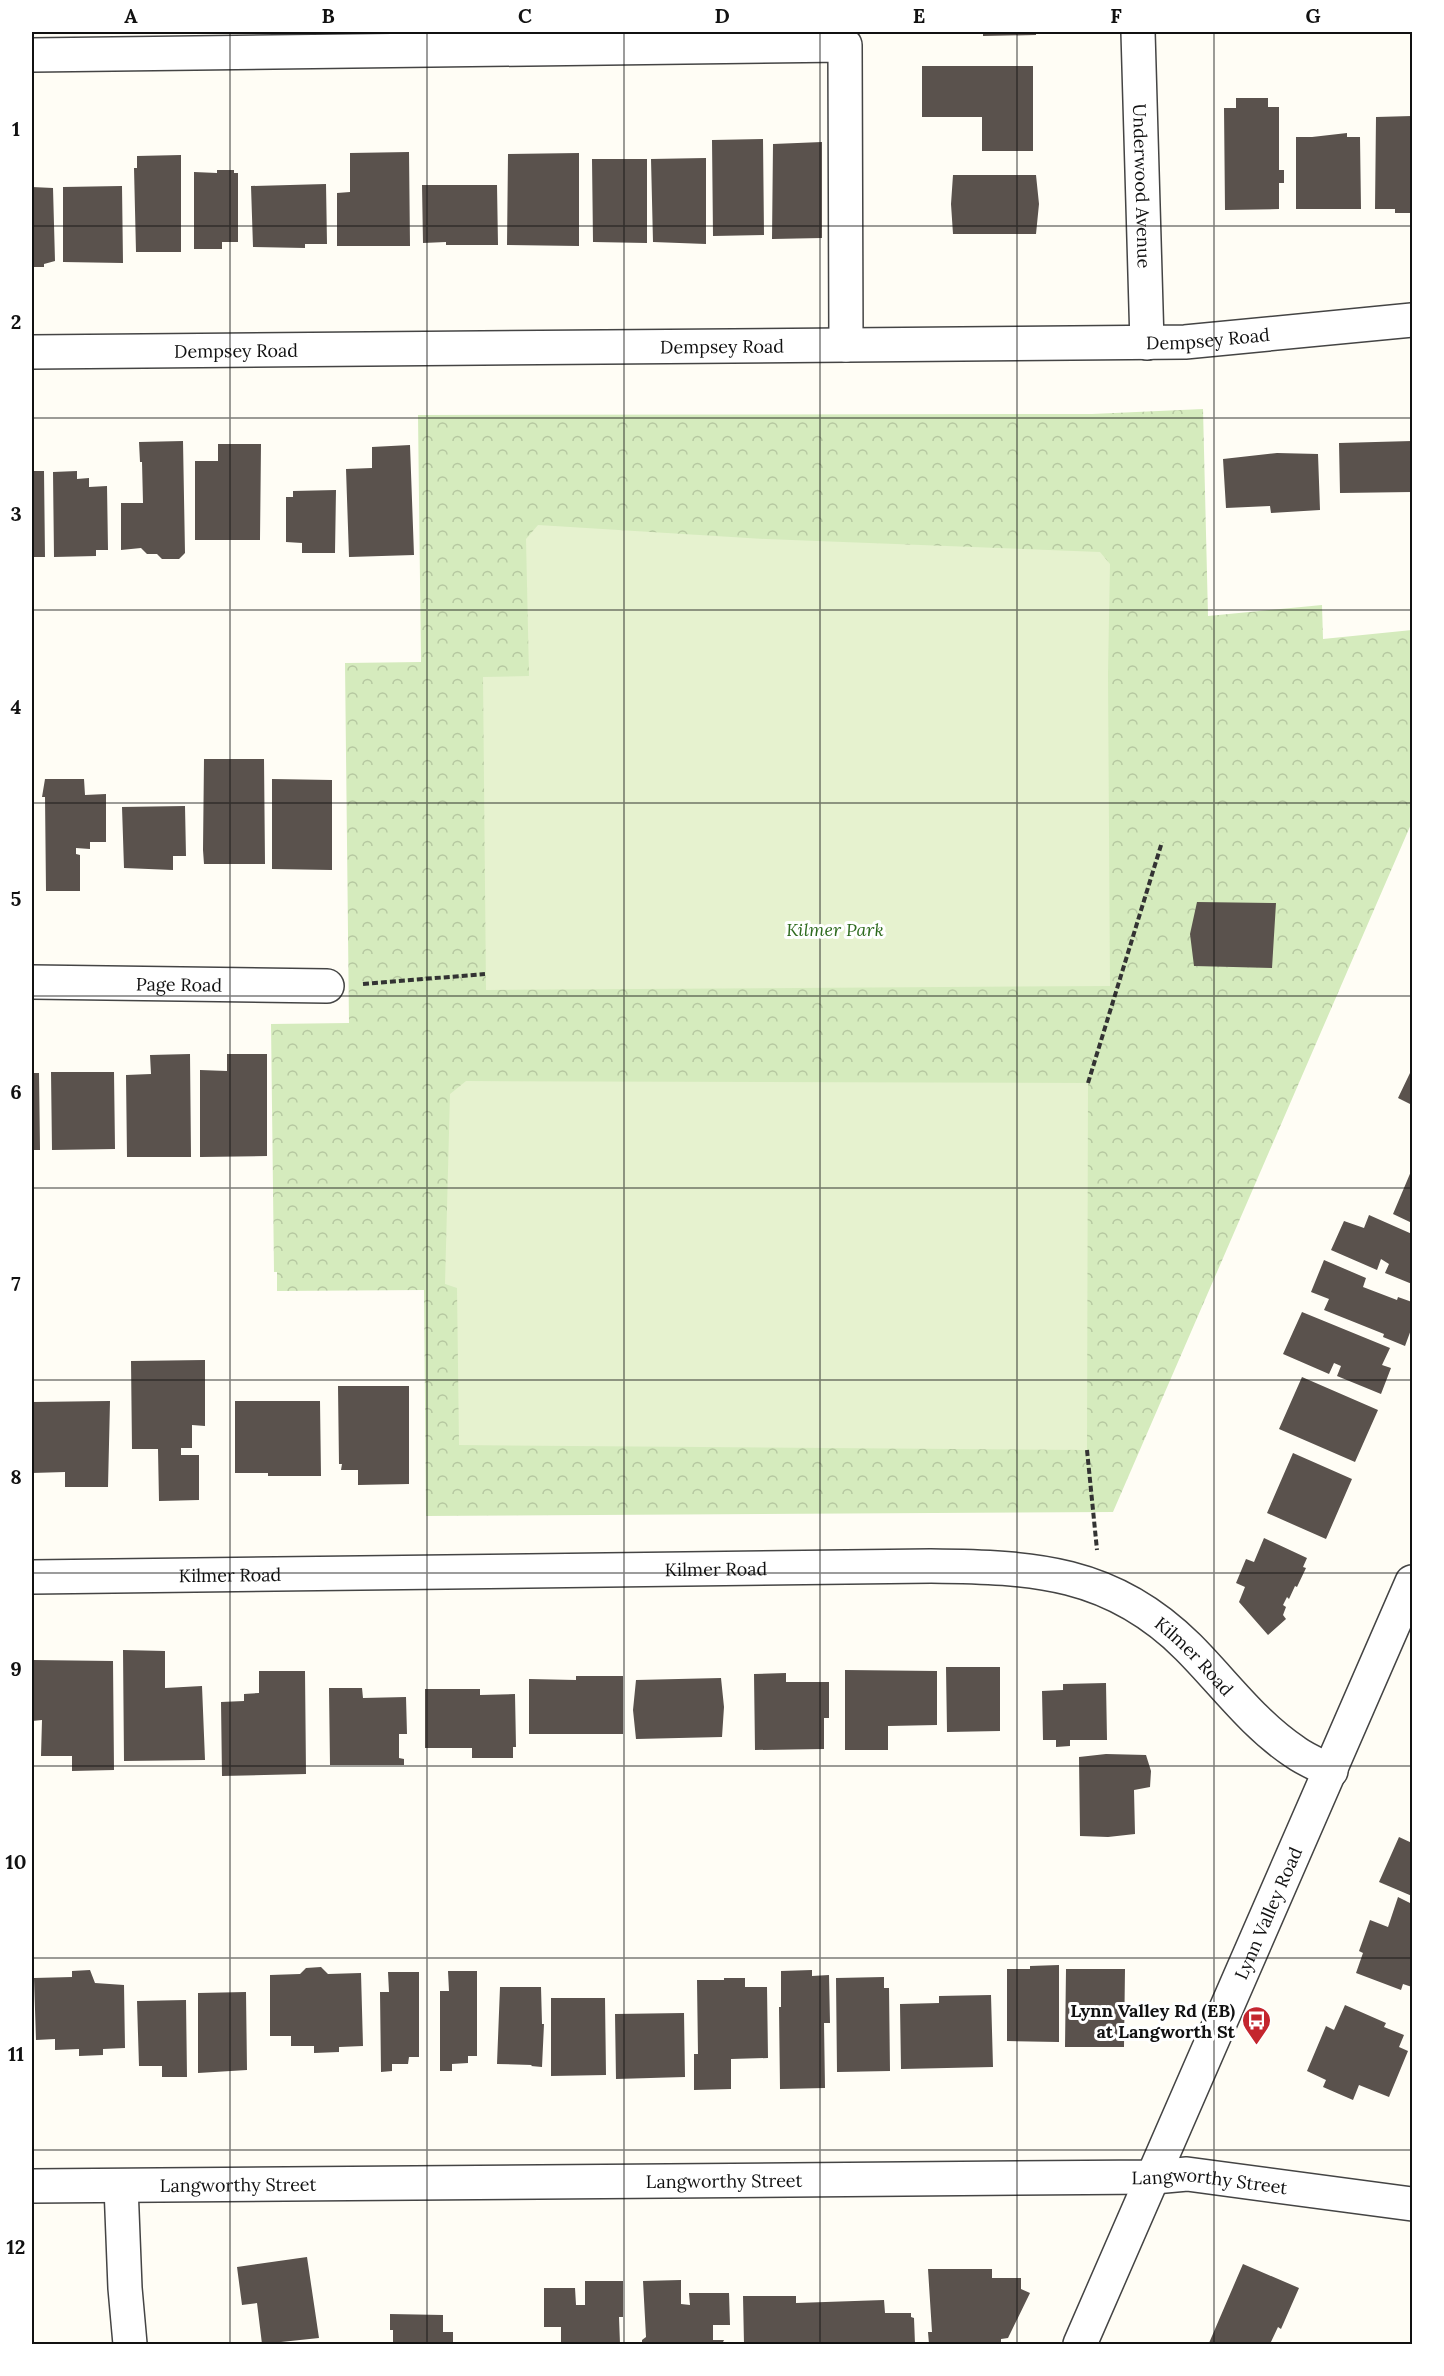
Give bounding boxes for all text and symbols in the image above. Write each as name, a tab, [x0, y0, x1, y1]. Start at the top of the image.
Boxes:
text: A	[124, 3, 138, 28]
text: B	[321, 3, 335, 28]
text: C	[518, 3, 532, 28]
text: D	[714, 3, 730, 28]
text: E	[913, 3, 925, 28]
text: F	[1110, 3, 1122, 28]
text: G	[1305, 3, 1321, 28]
street label: Underwood Avenue	[1129, 103, 1156, 269]
text: 1	[12, 116, 20, 141]
text: 2	[11, 309, 21, 334]
street label: Dempsey Road	[1146, 322, 1271, 354]
street label: Dempsey Road	[660, 334, 784, 358]
street label: Dempsey Road	[174, 338, 298, 362]
text: 3	[10, 501, 22, 526]
text: 4	[11, 694, 22, 719]
text: 5	[11, 886, 22, 911]
park label: Kilmer Park	[786, 918, 884, 941]
street label: Page Road	[136, 972, 222, 996]
text: 6	[10, 1079, 22, 1104]
text: 7	[11, 1271, 21, 1296]
text: 8	[10, 1464, 22, 1489]
street label: Kilmer Road	[665, 1557, 768, 1581]
street label: Kilmer Road	[179, 1562, 282, 1587]
street label: Kilmer Road	[1151, 1611, 1239, 1701]
text: 9	[10, 1656, 22, 1681]
street label: Lynn Valley Road	[1229, 1843, 1307, 1983]
text: 10	[6, 1849, 26, 1874]
place label: Lynn Valley Rd (EB) at Langworth St	[1070, 1999, 1236, 2043]
bus stop icon: Lynn Valley Rd (EB) at Langworth St	[1240, 2004, 1272, 2046]
text: 11	[8, 2041, 24, 2066]
street label: Langworthy Street	[1131, 2162, 1289, 2199]
street label: Langworthy Street	[645, 2168, 802, 2193]
street label: Langworthy Street	[160, 2172, 317, 2196]
text: 12	[7, 2234, 25, 2259]

